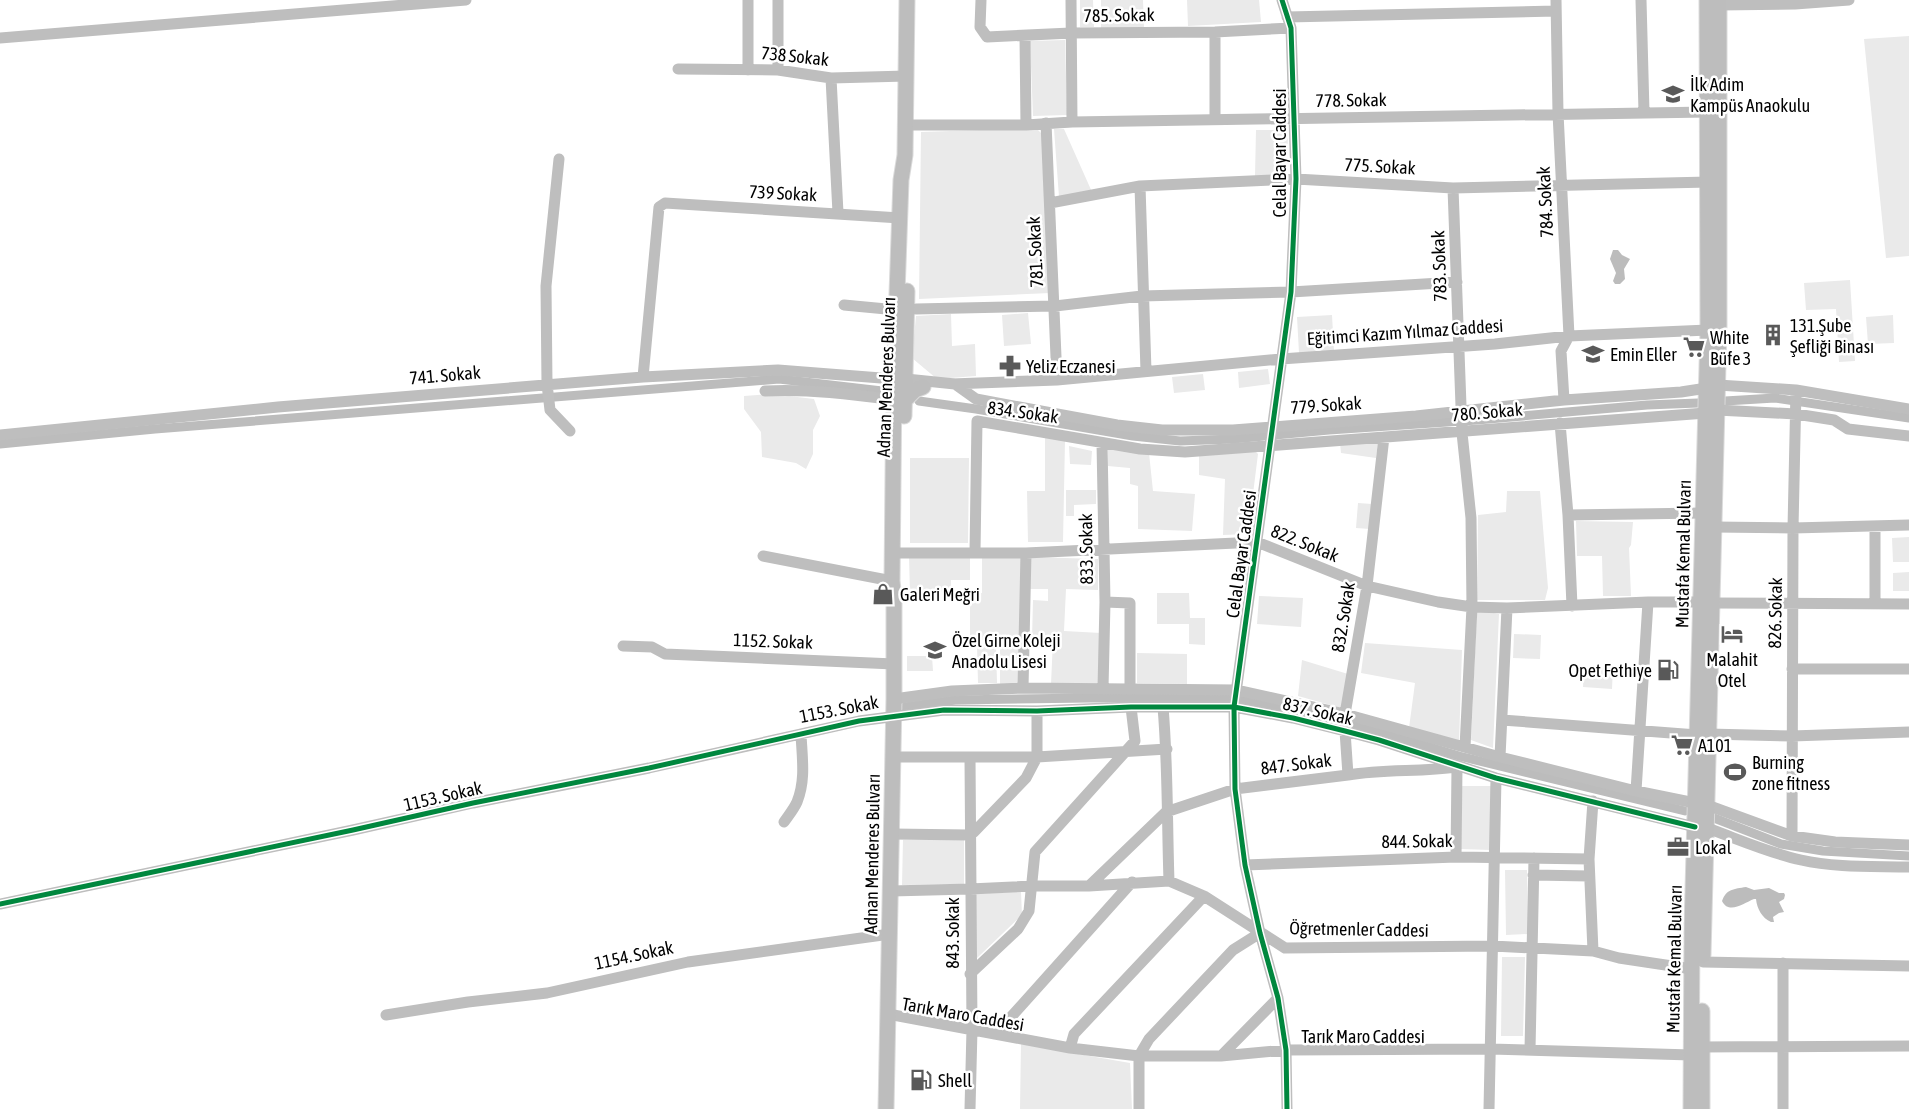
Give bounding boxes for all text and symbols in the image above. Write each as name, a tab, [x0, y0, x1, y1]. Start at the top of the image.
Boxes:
street label: 785. Sokak	[1083, 4, 1155, 26]
street label: 738 Sokak	[760, 42, 830, 70]
place label: İlk Adim Kampüs Anaokulu	[1690, 74, 1810, 116]
school or university icon: İlk Adim Kampüs Anaokulu	[1660, 81, 1686, 107]
street label: Celal Bayar Caddesi	[1269, 88, 1290, 218]
street label: 778. Sokak	[1315, 89, 1387, 111]
street label: 775. Sokak	[1344, 154, 1416, 178]
street label: 784. Sokak	[1533, 166, 1557, 238]
street label: 739 Sokak	[748, 181, 818, 205]
street label: 781. Sokak	[1023, 216, 1047, 288]
street label: 783. Sokak	[1427, 230, 1451, 302]
street label: Adnan Menderes Bulvarı	[873, 296, 899, 458]
street label: Eğitimci Kazım Yılmaz Caddesi	[1306, 315, 1504, 349]
place label: 131.Şube Şefliği Binası	[1790, 315, 1874, 357]
building icon: 131.Şube Şefliği Binası	[1760, 322, 1786, 348]
place label: White Büfe 3	[1710, 327, 1751, 369]
supermarket icon: White Büfe 3	[1681, 334, 1707, 360]
school or university icon: Emin Eller	[1580, 341, 1606, 367]
place label: Emin Eller	[1610, 344, 1677, 365]
pharmacy icon: Yeliz Eczanesi	[997, 353, 1023, 379]
place label: Yeliz Eczanesi	[1026, 356, 1116, 377]
street label: 741. Sokak	[409, 361, 481, 389]
street label: 779. Sokak	[1290, 392, 1362, 418]
street label: 834. Sokak	[986, 397, 1060, 427]
street label: 780. Sokak	[1451, 398, 1523, 426]
street label: Mustafa Kemal Bulvarı	[1671, 480, 1695, 628]
street label: Celal Bayar Caddesi	[1222, 489, 1260, 619]
street label: 833. Sokak	[1075, 513, 1097, 585]
street label: 822. Sokak	[1268, 520, 1342, 566]
street label: 826. Sokak	[1764, 577, 1786, 649]
street label: 832. Sokak	[1327, 580, 1359, 654]
shop icon: Galeri Meğri	[870, 581, 896, 607]
place label: Galeri Meğri	[900, 584, 980, 605]
hotel icon: Malahit Otel	[1719, 621, 1745, 647]
street label: 1152. Sokak	[733, 629, 813, 653]
place label: Özel Girne Koleji Anadolu Lisesi	[952, 630, 1061, 672]
school or university icon: Özel Girne Koleji Anadolu Lisesi	[922, 637, 948, 663]
place label: Malahit Otel	[1706, 649, 1758, 691]
fuel station icon: Opet Fethiye	[1655, 657, 1681, 683]
place label: Opet Fethiye	[1569, 660, 1652, 681]
street label: 1153. Sokak	[798, 691, 880, 727]
street label: 837. Sokak	[1281, 693, 1355, 729]
supermarket icon: A101	[1669, 732, 1695, 758]
place label: A101	[1698, 735, 1732, 756]
street label: 847. Sokak	[1259, 749, 1333, 779]
place label: Burning zone fitness	[1752, 752, 1830, 794]
sports icon: Burning zone fitness	[1722, 759, 1748, 785]
street label: Adnan Menderes Bulvarı	[860, 774, 884, 934]
street label: 1153. Sokak	[402, 777, 484, 815]
street label: 844. Sokak	[1381, 830, 1453, 852]
office icon: Lokal	[1665, 834, 1691, 860]
place label: Lokal	[1695, 837, 1732, 858]
street label: Mustafa Kemal Bulvarı	[1662, 885, 1686, 1033]
street label: 843. Sokak	[942, 897, 963, 969]
street label: Öğretmenler Caddesi	[1289, 917, 1429, 941]
street label: 1154. Sokak	[593, 936, 675, 974]
street label: Tarık Maro Caddesi	[900, 993, 1026, 1035]
street label: Tarık Maro Caddesi	[1301, 1026, 1425, 1047]
fuel station icon: Shell	[908, 1067, 934, 1093]
place label: Shell	[938, 1070, 972, 1091]

